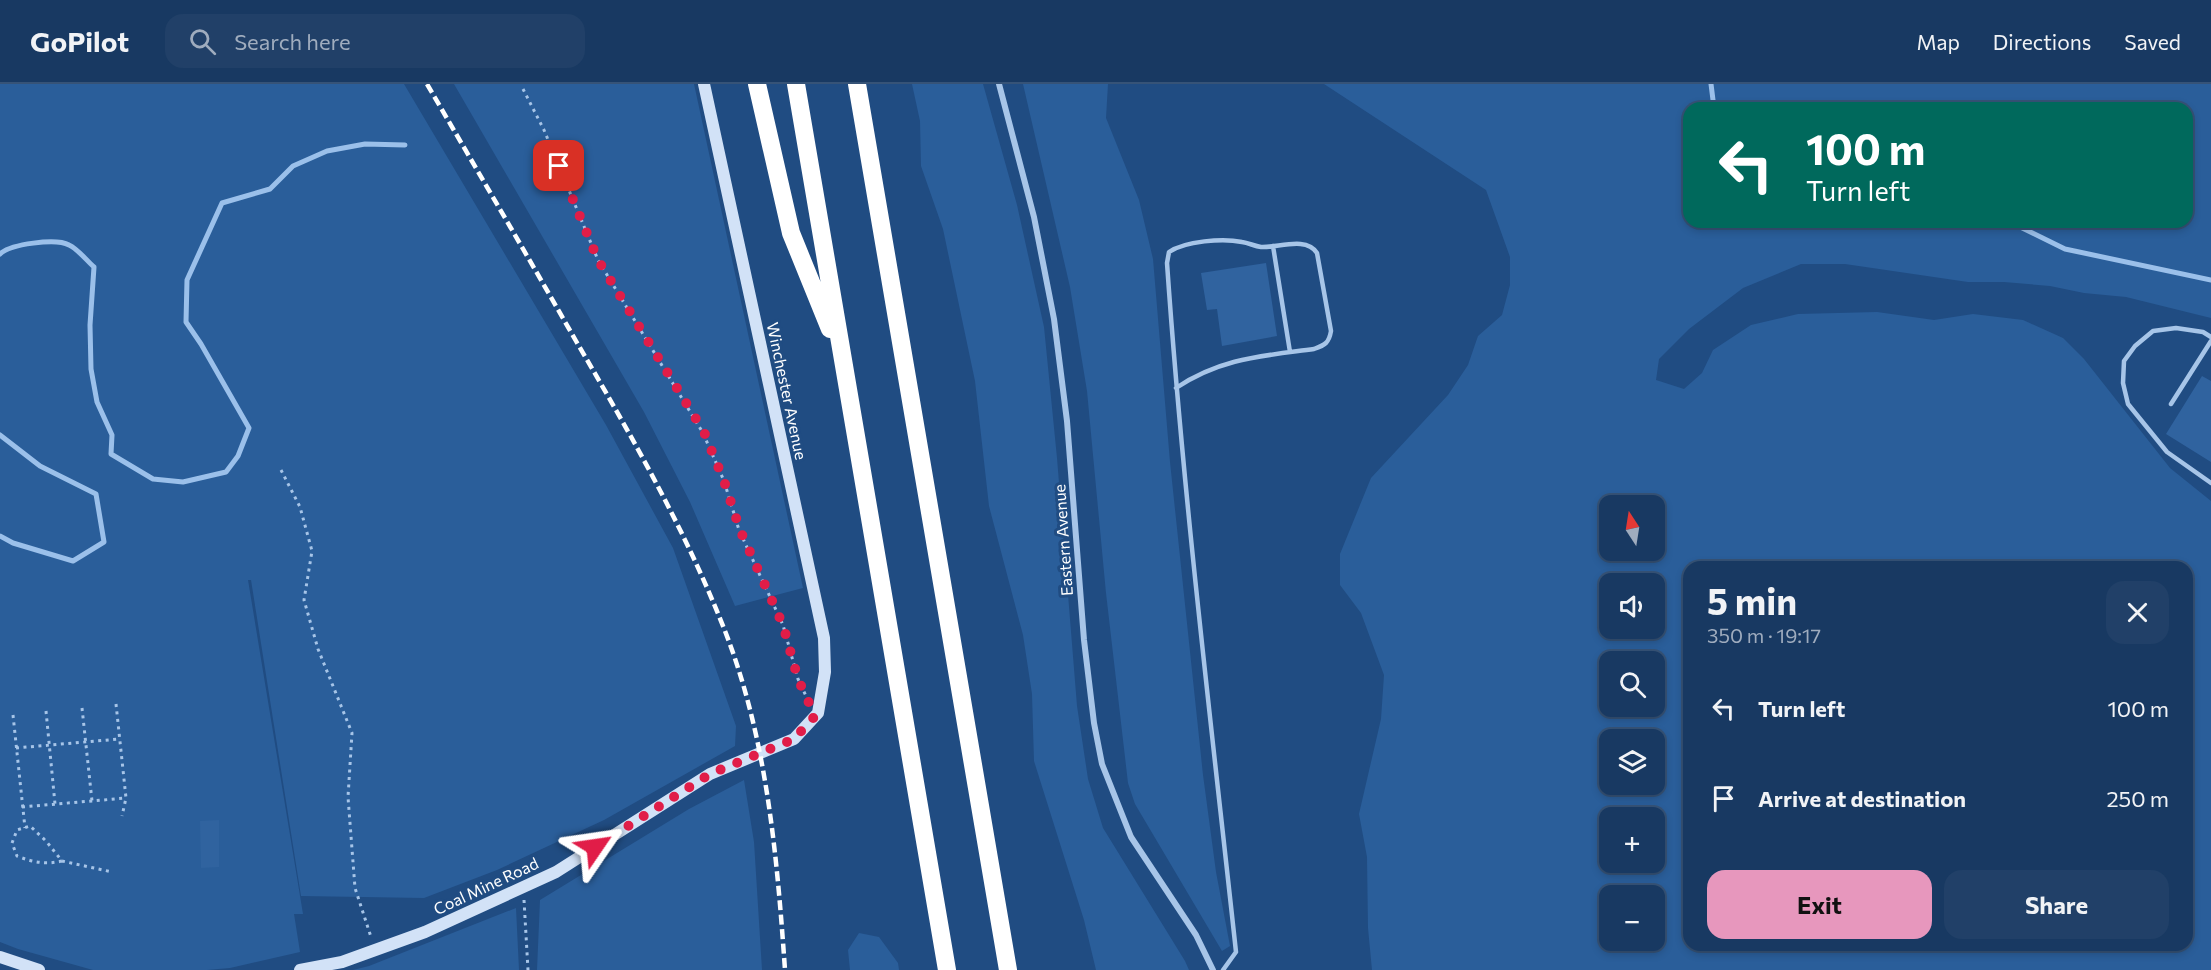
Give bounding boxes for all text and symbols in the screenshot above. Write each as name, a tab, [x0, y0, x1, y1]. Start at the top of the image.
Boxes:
search box	[165, 14, 585, 68]
text: GoPilot	[30, 24, 129, 58]
icon: search	[186, 25, 219, 58]
text: Search here	[234, 28, 351, 55]
text: Map	[1917, 29, 1960, 54]
text: Directions	[1993, 29, 2091, 54]
text: Saved	[2124, 29, 2181, 54]
text: 100 m	[1806, 122, 1926, 174]
icon: left	[1707, 126, 1785, 204]
pin	[533, 140, 584, 191]
icon: arrive	[542, 149, 575, 182]
text: Turn left	[1806, 174, 1910, 207]
street label: Winchester Avenue	[764, 320, 811, 461]
street label: Eastern Avenue	[1049, 484, 1076, 597]
north arrow	[1599, 495, 1665, 561]
map controls	[1599, 495, 1665, 951]
button: sound	[1599, 573, 1665, 639]
text: 5 min	[1707, 578, 1797, 622]
button: close	[2106, 581, 2169, 644]
text: 350 m · 19:17	[1707, 623, 1821, 647]
button: search	[1599, 651, 1665, 717]
icon: left	[1707, 692, 1740, 725]
text: Turn left	[1758, 695, 1845, 722]
text: 100 m	[2107, 695, 2169, 722]
button: layers	[1599, 729, 1665, 795]
icon: arrive	[1707, 782, 1740, 815]
text: Arrive at destination	[1758, 785, 1966, 812]
text: 250 m	[2106, 785, 2169, 812]
button: +	[1599, 807, 1665, 873]
position arrow	[563, 815, 627, 879]
street label: Coal Mine Road	[430, 853, 541, 918]
button: Exit	[1707, 870, 1932, 939]
button: Share	[1944, 870, 2169, 939]
button: −	[1599, 885, 1665, 951]

